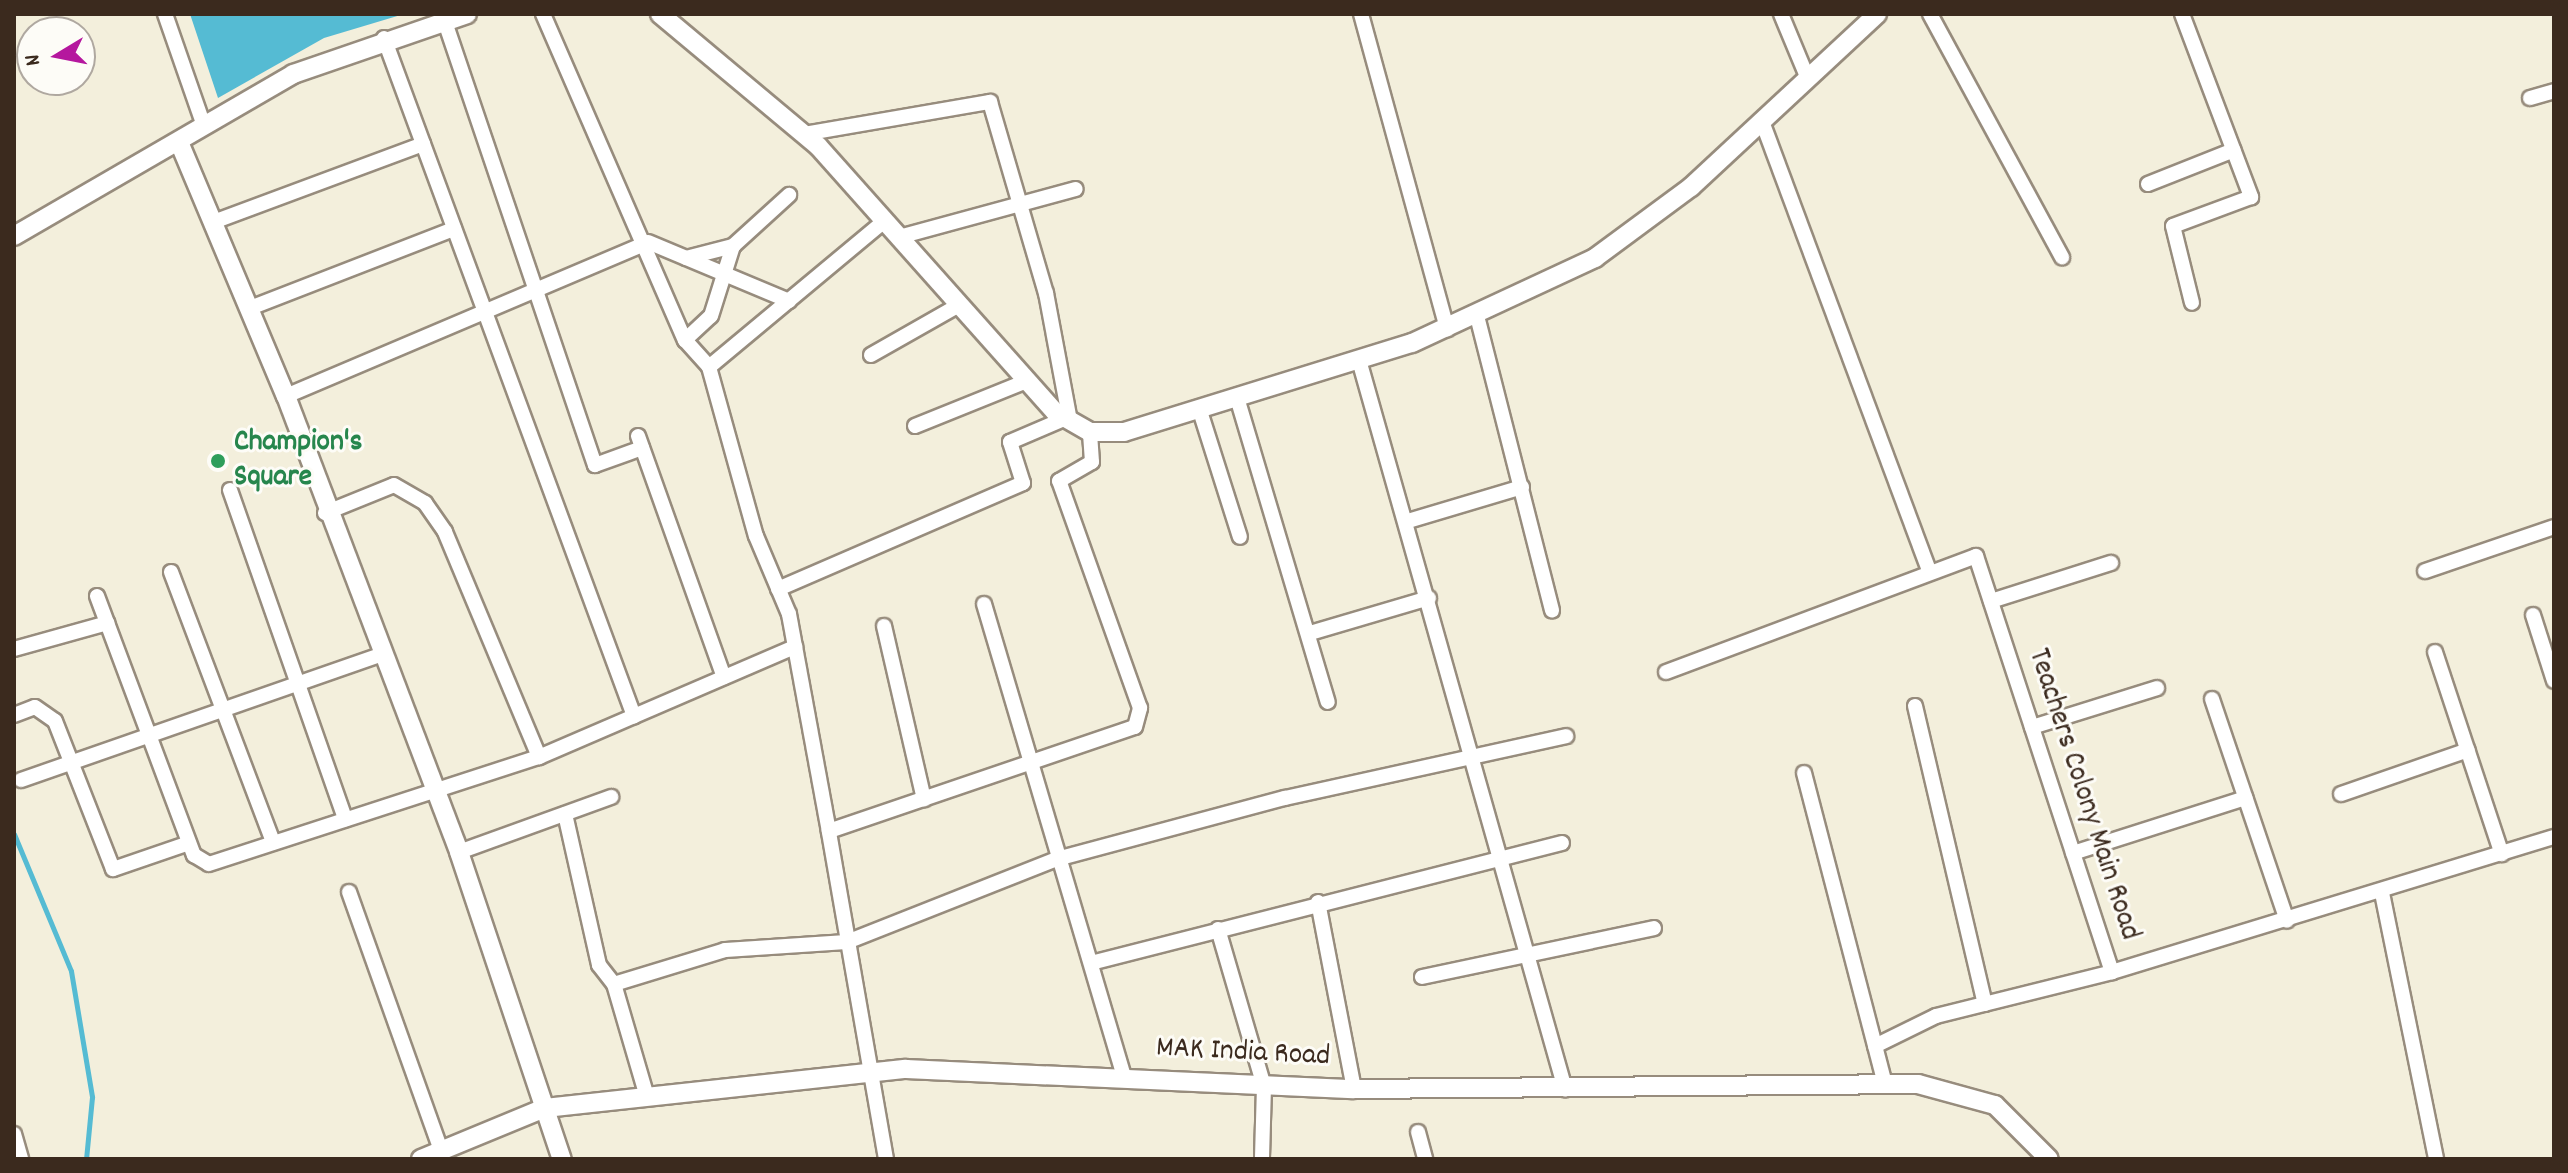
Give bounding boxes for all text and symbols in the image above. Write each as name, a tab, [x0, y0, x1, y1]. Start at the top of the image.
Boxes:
north arrow	[16, 16, 96, 96]
text: N	[18, 52, 50, 68]
place label: Champion's Square	[234, 426, 362, 496]
marker: Champion's Square	[209, 452, 227, 470]
street label: Teachers Colony Main Road	[2018, 645, 2146, 945]
street label: MAK India Road	[1155, 1031, 1331, 1077]

